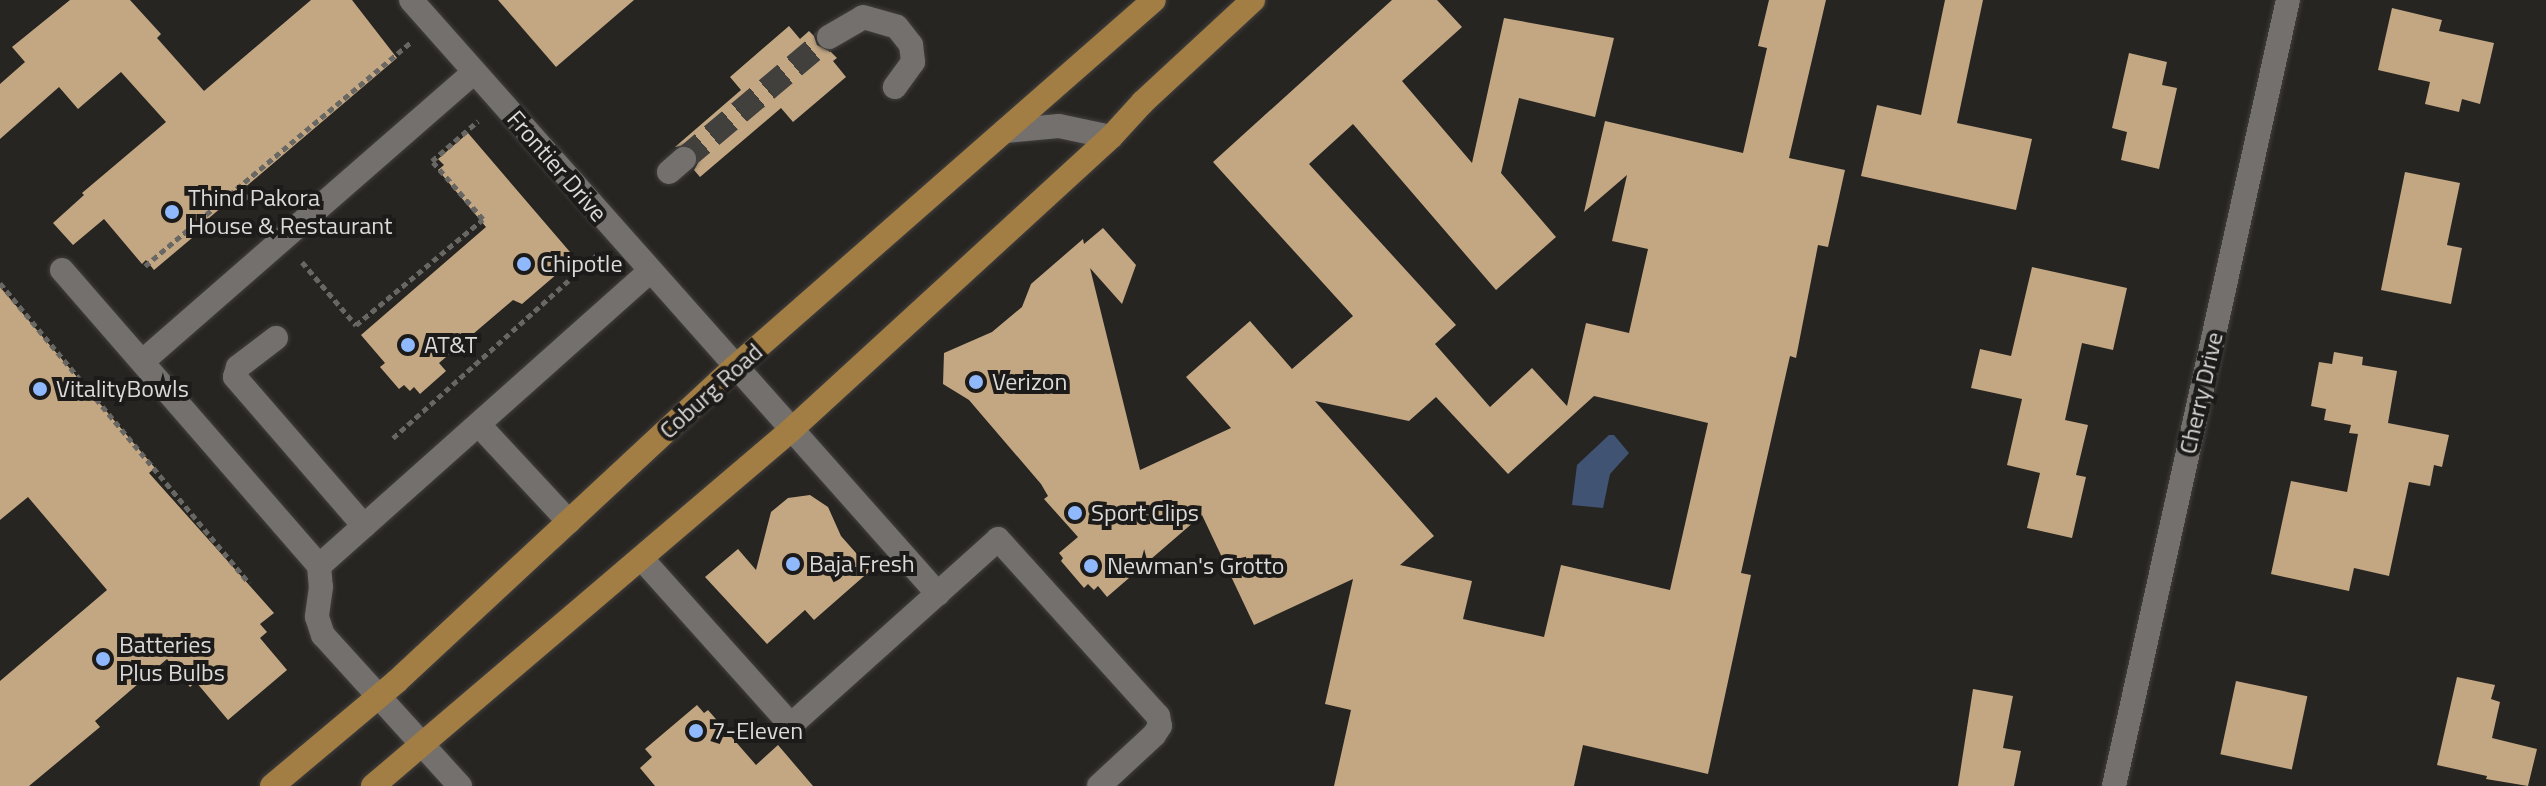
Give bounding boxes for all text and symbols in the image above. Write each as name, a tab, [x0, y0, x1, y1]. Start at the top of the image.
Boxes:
street label: Frontier Drive	[501, 105, 613, 227]
place label: Thind Pakora House & Restaurant	[188, 184, 392, 240]
marker: Thind Pakora House & Restaurant	[163, 203, 181, 221]
place label: Chipotle	[540, 250, 623, 278]
marker: Chipotle	[515, 255, 533, 273]
street label: Cherry Drive	[2173, 329, 2229, 457]
place label: AT&T	[424, 331, 477, 359]
marker: AT&T	[399, 336, 417, 354]
street label: Coburg Road	[654, 337, 768, 445]
place label: Verizon	[992, 368, 1067, 396]
marker: Verizon	[967, 373, 985, 391]
place label: VitalityBowls	[56, 375, 189, 403]
marker: VitalityBowls	[31, 380, 49, 398]
place label: Sport Clips	[1091, 499, 1199, 527]
marker: Sport Clips	[1066, 504, 1084, 522]
place label: Baja Fresh	[809, 550, 915, 578]
place label: Newman's Grotto	[1107, 552, 1284, 580]
marker: Baja Fresh	[784, 555, 802, 573]
marker: Newman's Grotto	[1082, 557, 1100, 575]
place label: Batteries Plus Bulbs	[119, 631, 225, 687]
marker: Batteries Plus Bulbs	[94, 650, 112, 668]
place label: 7-Eleven	[712, 717, 803, 745]
marker: 7-Eleven	[687, 722, 705, 740]

